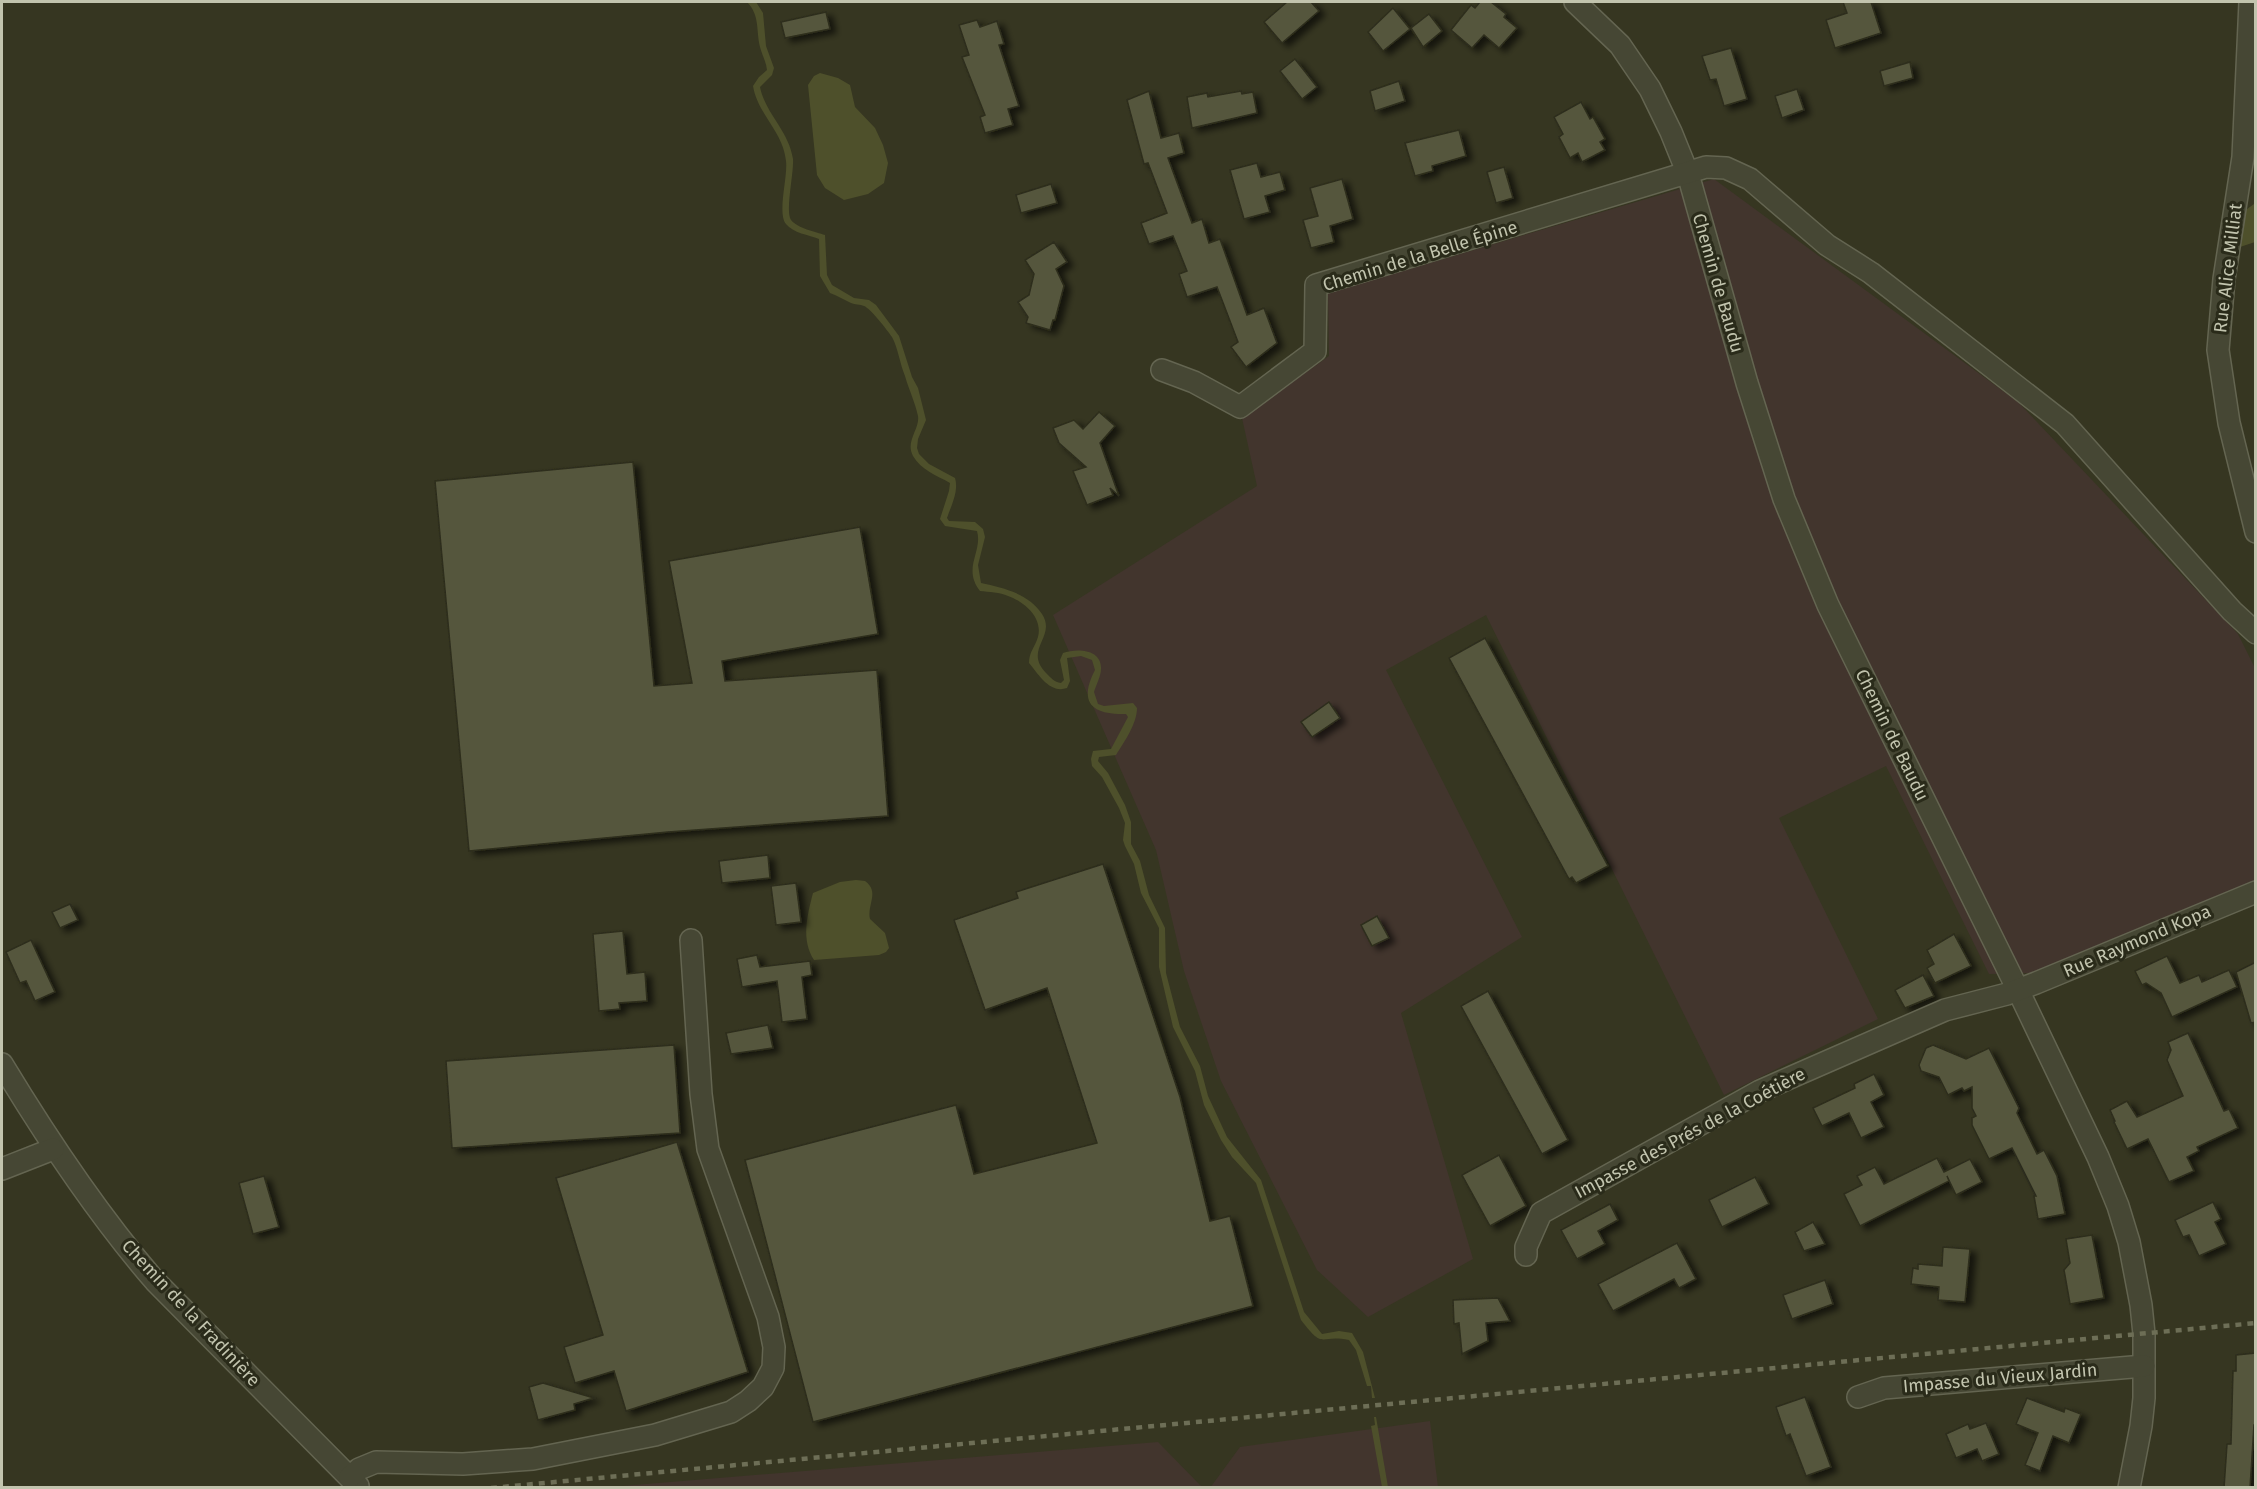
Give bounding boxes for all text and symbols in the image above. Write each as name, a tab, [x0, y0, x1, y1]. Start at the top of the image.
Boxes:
street label: Rue Alice Milliat	[2209, 201, 2247, 334]
street label: Chemin de Baudu	[1688, 211, 1748, 355]
street label: Chemin de la Belle Épine	[1320, 215, 1520, 296]
street label: Chemin de Baudu	[1851, 666, 1933, 804]
street label: Rue Raymond Kopa	[2060, 900, 2214, 982]
street label: Impasse des Prés de la Coétière	[1571, 1063, 1809, 1203]
street label: Chemin de la Fradinière	[117, 1235, 265, 1391]
street label: Impasse du Vieux Jardin	[1902, 1359, 2098, 1397]

